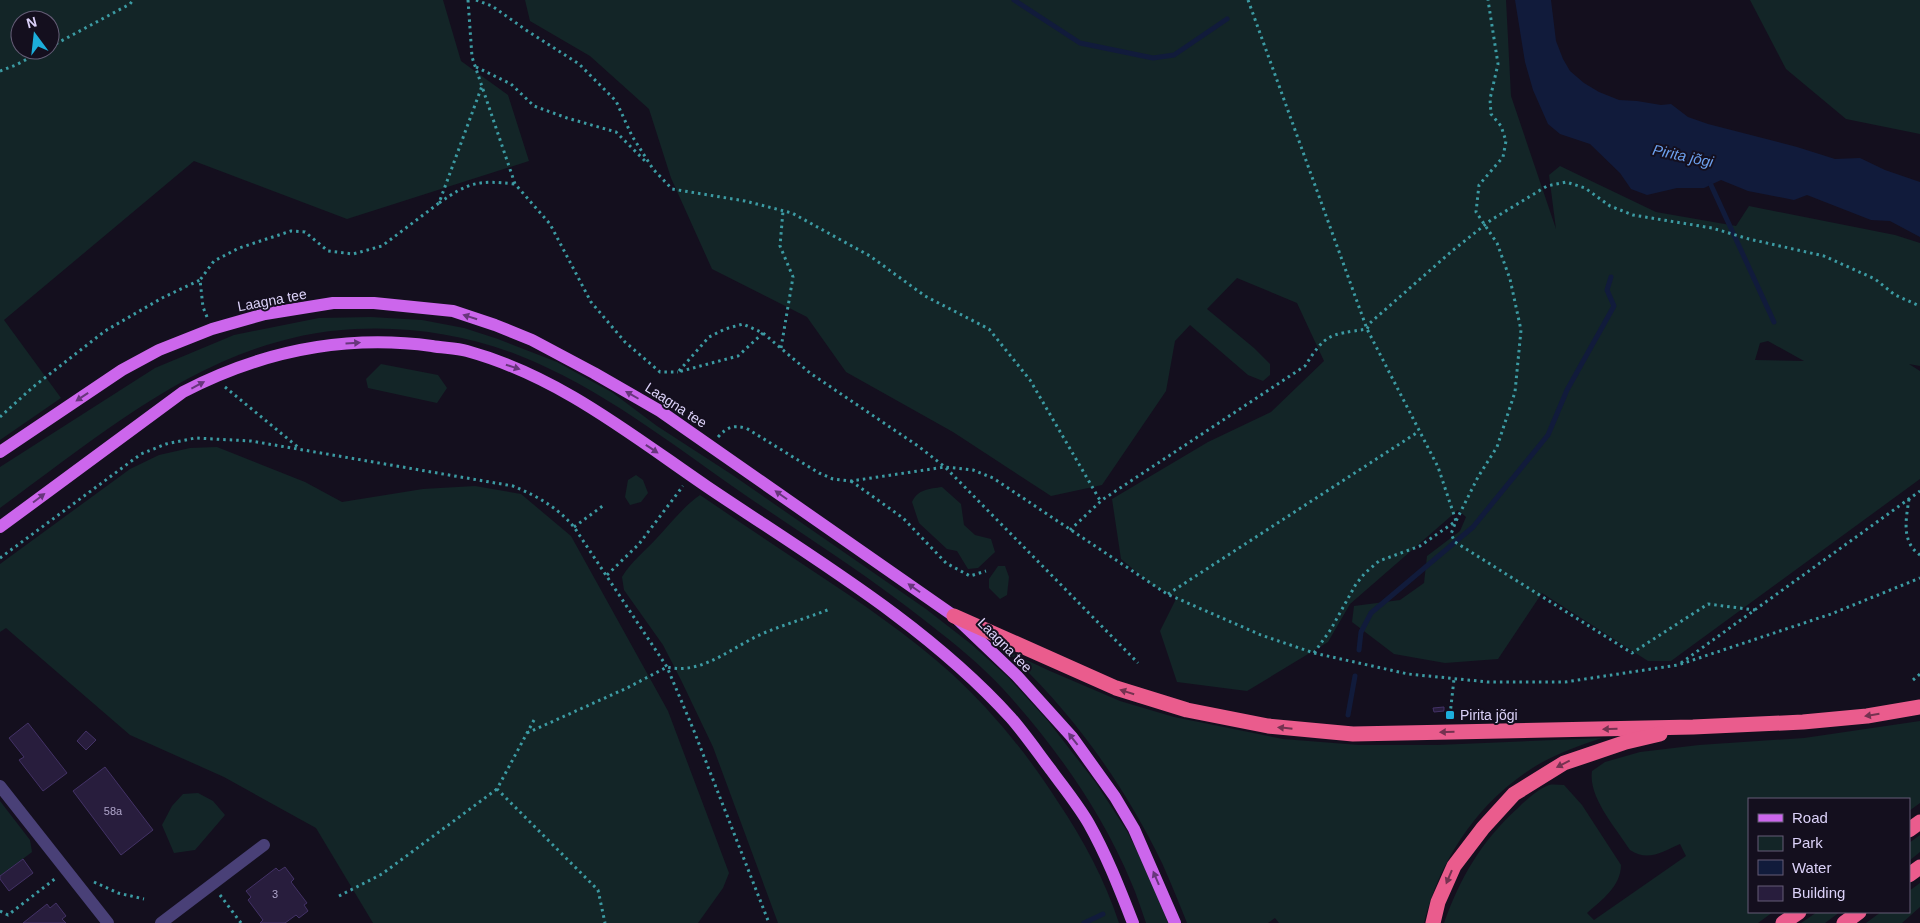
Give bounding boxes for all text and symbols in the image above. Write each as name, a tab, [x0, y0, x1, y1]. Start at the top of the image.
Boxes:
north arrow	[10, 10, 60, 60]
text: N	[25, 13, 39, 31]
water label: Pirita jõgi	[1651, 141, 1716, 170]
street label: Laagna tee	[236, 285, 308, 315]
one-way arrow	[462, 312, 477, 320]
one-way arrow	[346, 339, 362, 347]
one-way arrow	[505, 363, 520, 371]
street label: Laagna tee	[642, 379, 710, 431]
one-way arrow	[191, 380, 204, 389]
one-way arrow	[625, 390, 638, 399]
one-way arrow	[75, 392, 88, 402]
one-way arrow	[645, 444, 659, 454]
one-way arrow	[774, 490, 788, 500]
one-way arrow	[32, 493, 46, 503]
one-way arrow	[907, 583, 921, 593]
street label: Laagna tee	[975, 615, 1036, 676]
one-way arrow	[1119, 687, 1134, 695]
place label: Pirita jõgi	[1460, 707, 1518, 723]
marker: Pirita jõgi	[1444, 709, 1456, 721]
one-way arrow	[1864, 712, 1880, 720]
one-way arrow	[1277, 723, 1293, 731]
one-way arrow	[1601, 725, 1617, 733]
one-way arrow	[1439, 728, 1455, 736]
one-way arrow	[1067, 733, 1078, 746]
one-way arrow	[1556, 760, 1570, 768]
legend	[1748, 798, 1910, 913]
house number: 58a	[104, 805, 123, 817]
text: Road	[1792, 809, 1828, 826]
text: Park	[1792, 834, 1823, 851]
text: Water	[1792, 859, 1831, 876]
one-way arrow	[1445, 869, 1453, 884]
one-way arrow	[1152, 871, 1160, 885]
text: Building	[1792, 884, 1845, 901]
house number: 3	[272, 888, 278, 900]

